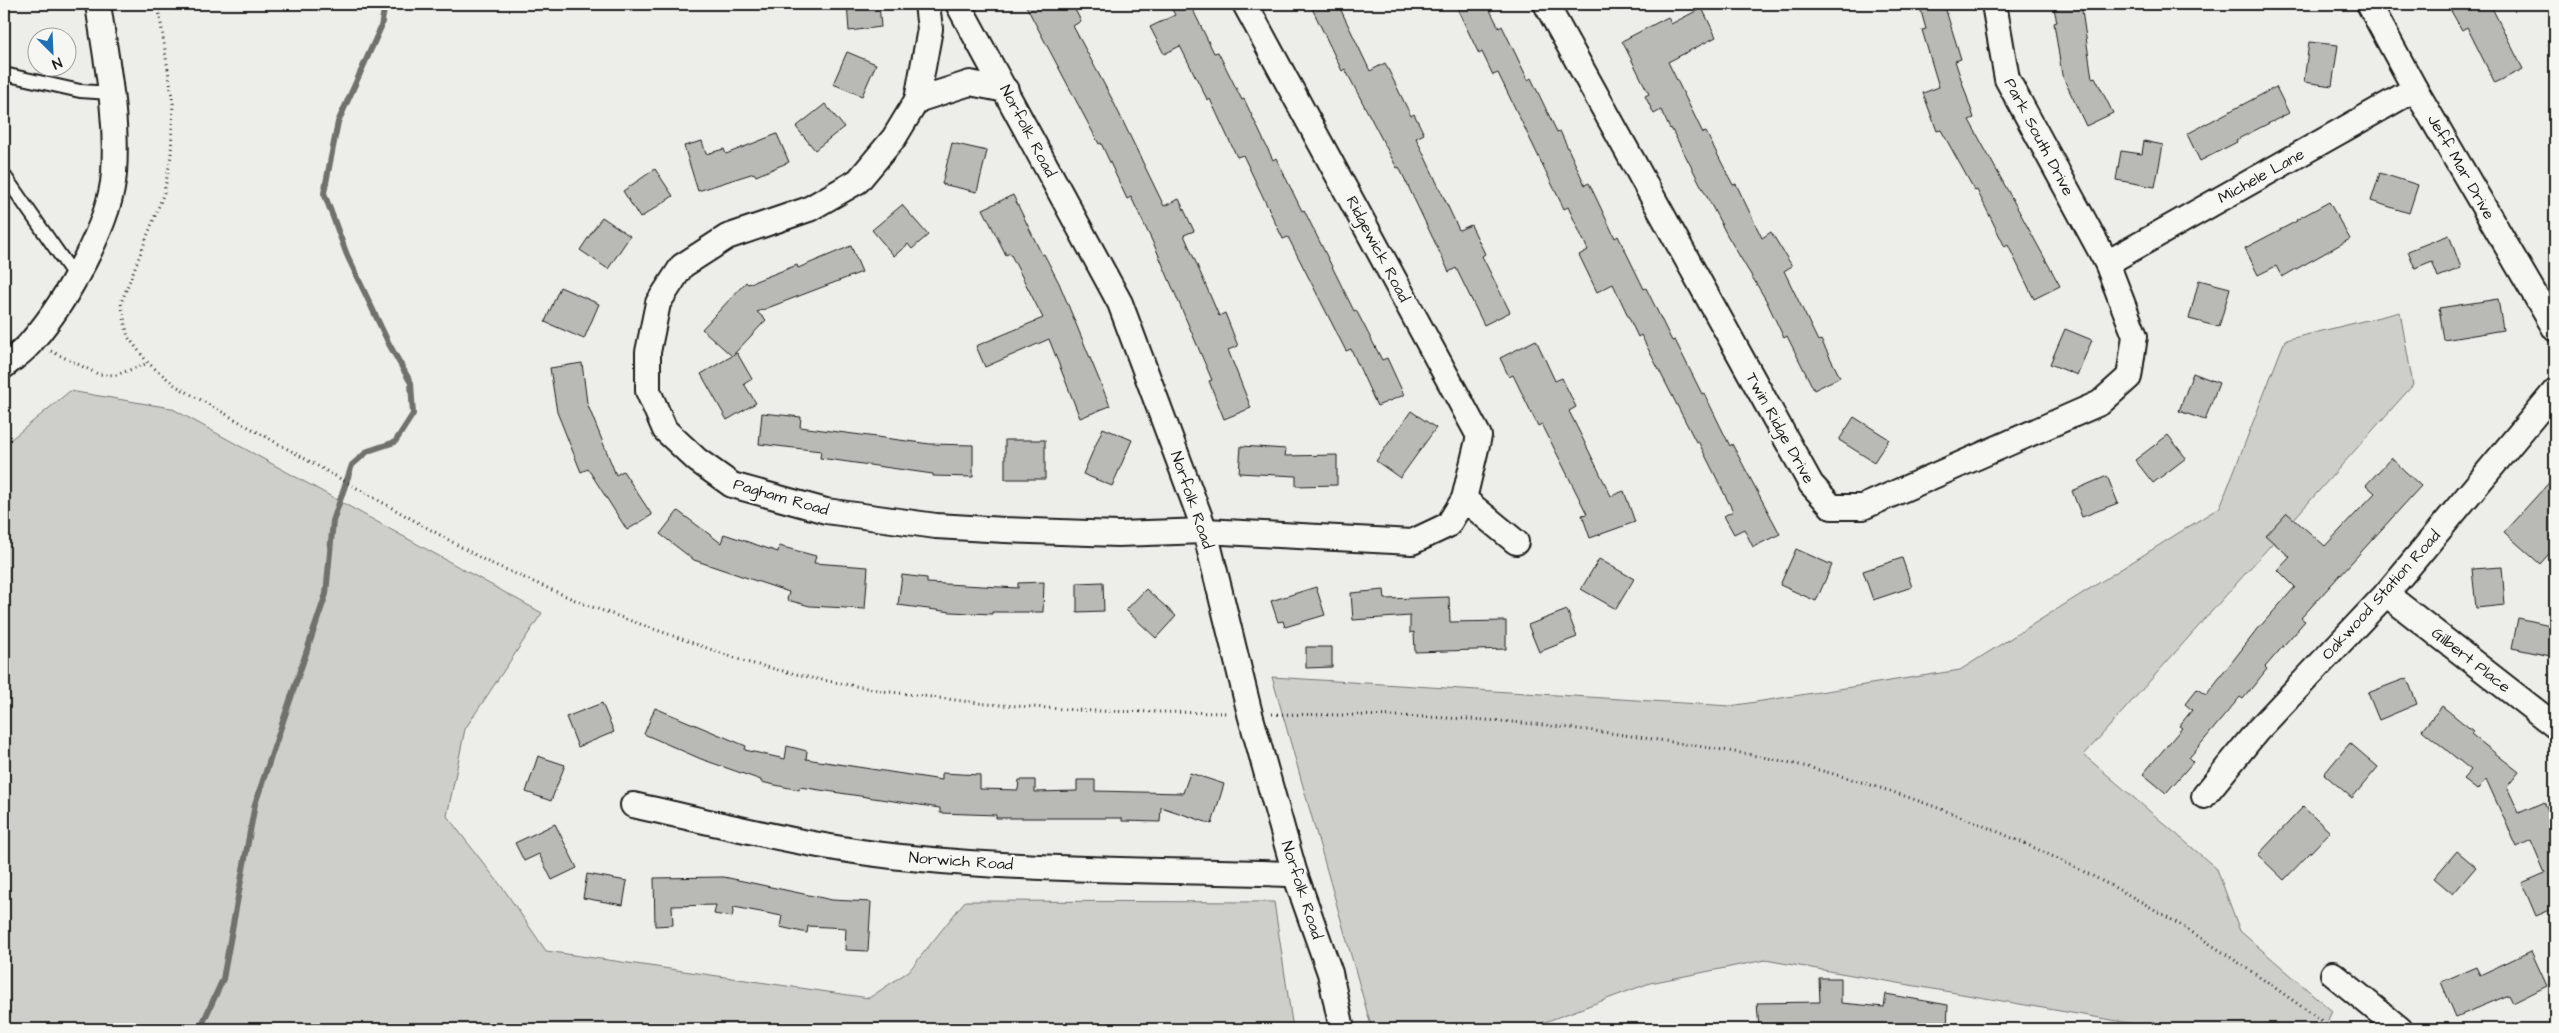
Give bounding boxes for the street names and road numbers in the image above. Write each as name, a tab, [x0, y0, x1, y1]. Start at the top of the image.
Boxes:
street label: Park South Drive	[1999, 74, 2079, 200]
street label: Norfolk Road	[994, 81, 1062, 181]
street label: Jeff Mar Drive	[2422, 111, 2500, 224]
street label: Michele Lane	[2214, 143, 2309, 209]
street label: Ridgewick Road	[1340, 192, 1415, 306]
street label: Twin Ridge Drive	[1740, 369, 1820, 488]
street label: Norfolk Road	[1165, 448, 1219, 552]
street label: Pagham Road	[730, 473, 831, 522]
street label: Oakwood Station Road	[2317, 525, 2445, 665]
street label: Gilbert Place	[2427, 622, 2515, 698]
street label: Norfolk Road	[1276, 838, 1328, 942]
street label: Norwich Road	[908, 846, 1014, 876]

